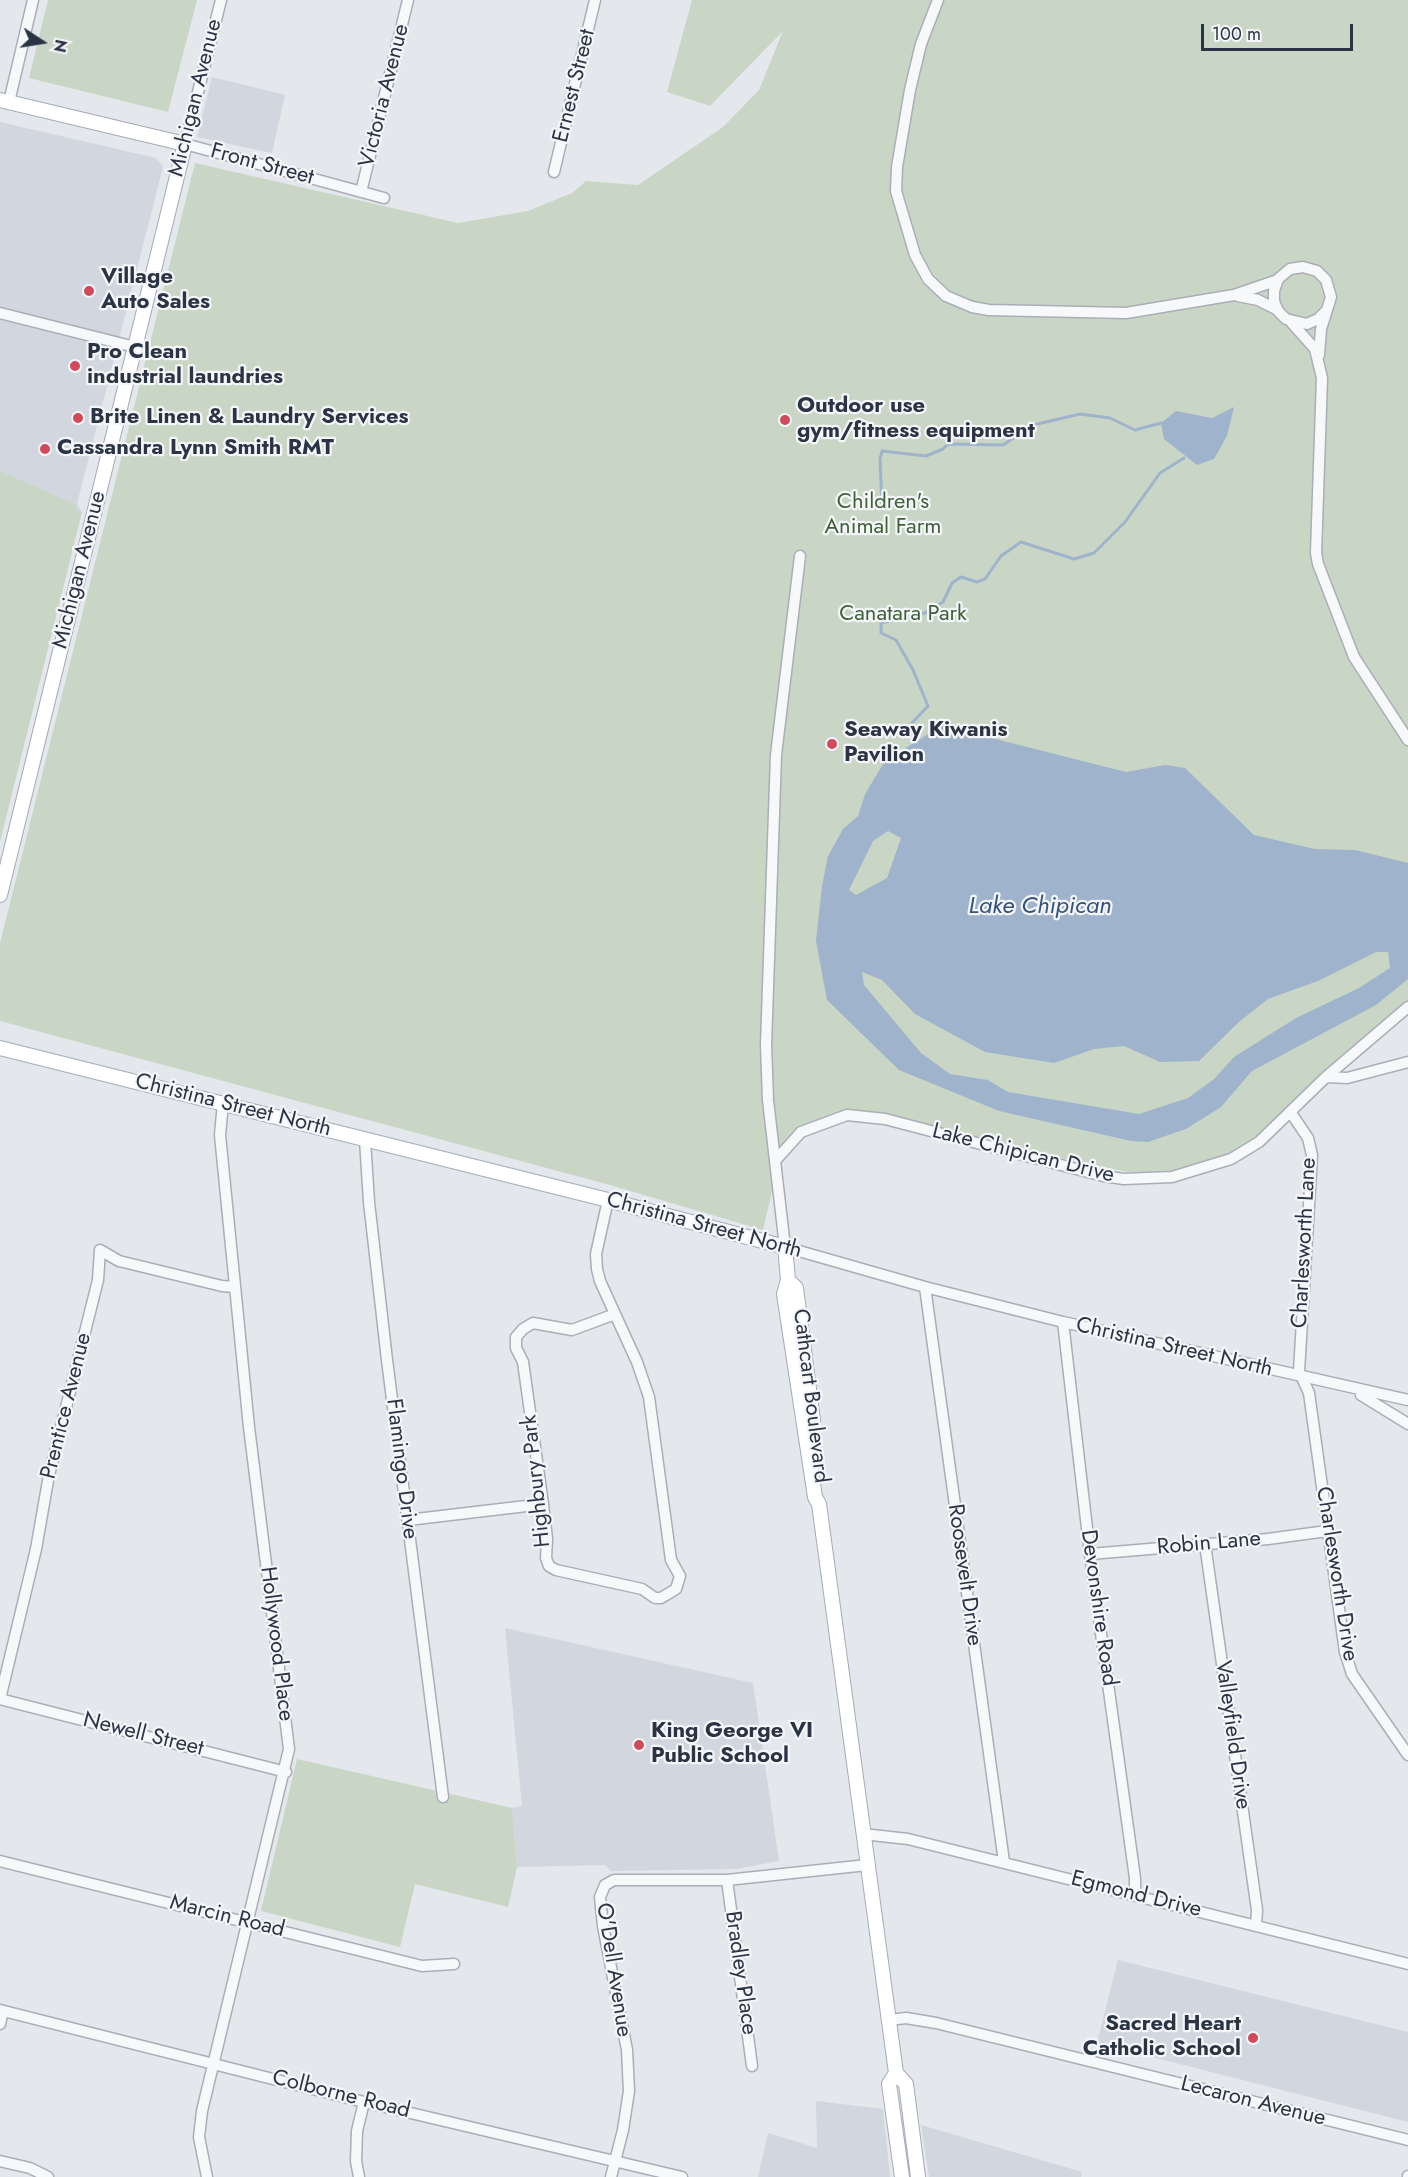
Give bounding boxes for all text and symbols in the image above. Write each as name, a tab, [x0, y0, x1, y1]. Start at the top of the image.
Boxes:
north arrow	[12, 12, 72, 72]
scale bar	[1204, 12, 1356, 50]
street label: Michigan Avenue	[164, 17, 228, 179]
street label: Victoria Avenue	[354, 21, 416, 171]
text: 100 m	[1212, 21, 1261, 47]
street label: Ernest Street	[548, 27, 602, 145]
text: N	[48, 37, 73, 54]
street label: Front Street	[208, 139, 316, 191]
place label: Village Auto Sales	[101, 265, 210, 316]
marker: Village Auto Sales	[82, 284, 96, 298]
place label: Pro Clean industrial laundries	[87, 340, 283, 392]
marker: Pro Clean industrial laundries	[68, 359, 82, 373]
place label: Outdoor use gym/fitness equipment	[797, 394, 1035, 446]
place label: Brite Linen & Laundry Services	[90, 405, 409, 431]
marker: Brite Linen & Laundry Services	[71, 411, 85, 425]
marker: Outdoor use gym/fitness equipment	[778, 413, 792, 427]
place label: Cassandra Lynn Smith RMT	[57, 436, 334, 462]
marker: Cassandra Lynn Smith RMT	[38, 442, 52, 456]
street label: Michigan Avenue	[48, 489, 112, 651]
park label: Children's Animal Farm	[825, 490, 941, 542]
park label: Canatara Park	[839, 602, 967, 628]
place label: Seaway Kiwanis Pavilion	[844, 718, 1007, 770]
marker: Seaway Kiwanis Pavilion	[825, 737, 839, 751]
water label: Lake Chipican	[968, 893, 1112, 921]
street label: Christina Street North	[132, 1069, 334, 1143]
street label: Lake Chipican Drive	[929, 1119, 1117, 1189]
street label: Charlesworth Lane	[1287, 1157, 1323, 1329]
street label: Christina Street North	[604, 1187, 804, 1265]
street label: Cathcart Boulevard	[786, 1307, 834, 1485]
street label: Christina Street North	[1073, 1313, 1275, 1383]
street label: Prentice Avenue	[36, 1330, 98, 1482]
street label: Flamingo Drive	[379, 1397, 423, 1541]
street label: Highbury Park	[517, 1413, 557, 1549]
street label: Charlesworth Drive	[1309, 1485, 1363, 1663]
street label: Roosevelt Drive	[941, 1502, 987, 1648]
street label: Robin Lane	[1156, 1526, 1262, 1562]
street label: Devonshire Road	[1074, 1528, 1122, 1688]
street label: Hollywood Place	[253, 1565, 299, 1723]
street label: Valleyfield Drive	[1208, 1659, 1256, 1811]
street label: Newell Street	[80, 1707, 206, 1763]
place label: King George VI Public School	[651, 1719, 813, 1771]
marker: King George VI Public School	[632, 1738, 646, 1752]
street label: Egmond Drive	[1068, 1866, 1204, 1924]
street label: Marcin Road	[167, 1890, 287, 1944]
street label: O'Dell Avenue	[589, 1901, 637, 2039]
street label: Bradley Place	[718, 1909, 762, 2037]
place label: Sacred Heart Catholic School	[1083, 2012, 1241, 2064]
marker: Sacred Heart Catholic School	[1246, 2031, 1260, 2045]
street label: Colborne Road	[269, 2065, 413, 2125]
street label: Lecaron Avenue	[1178, 2071, 1328, 2133]

